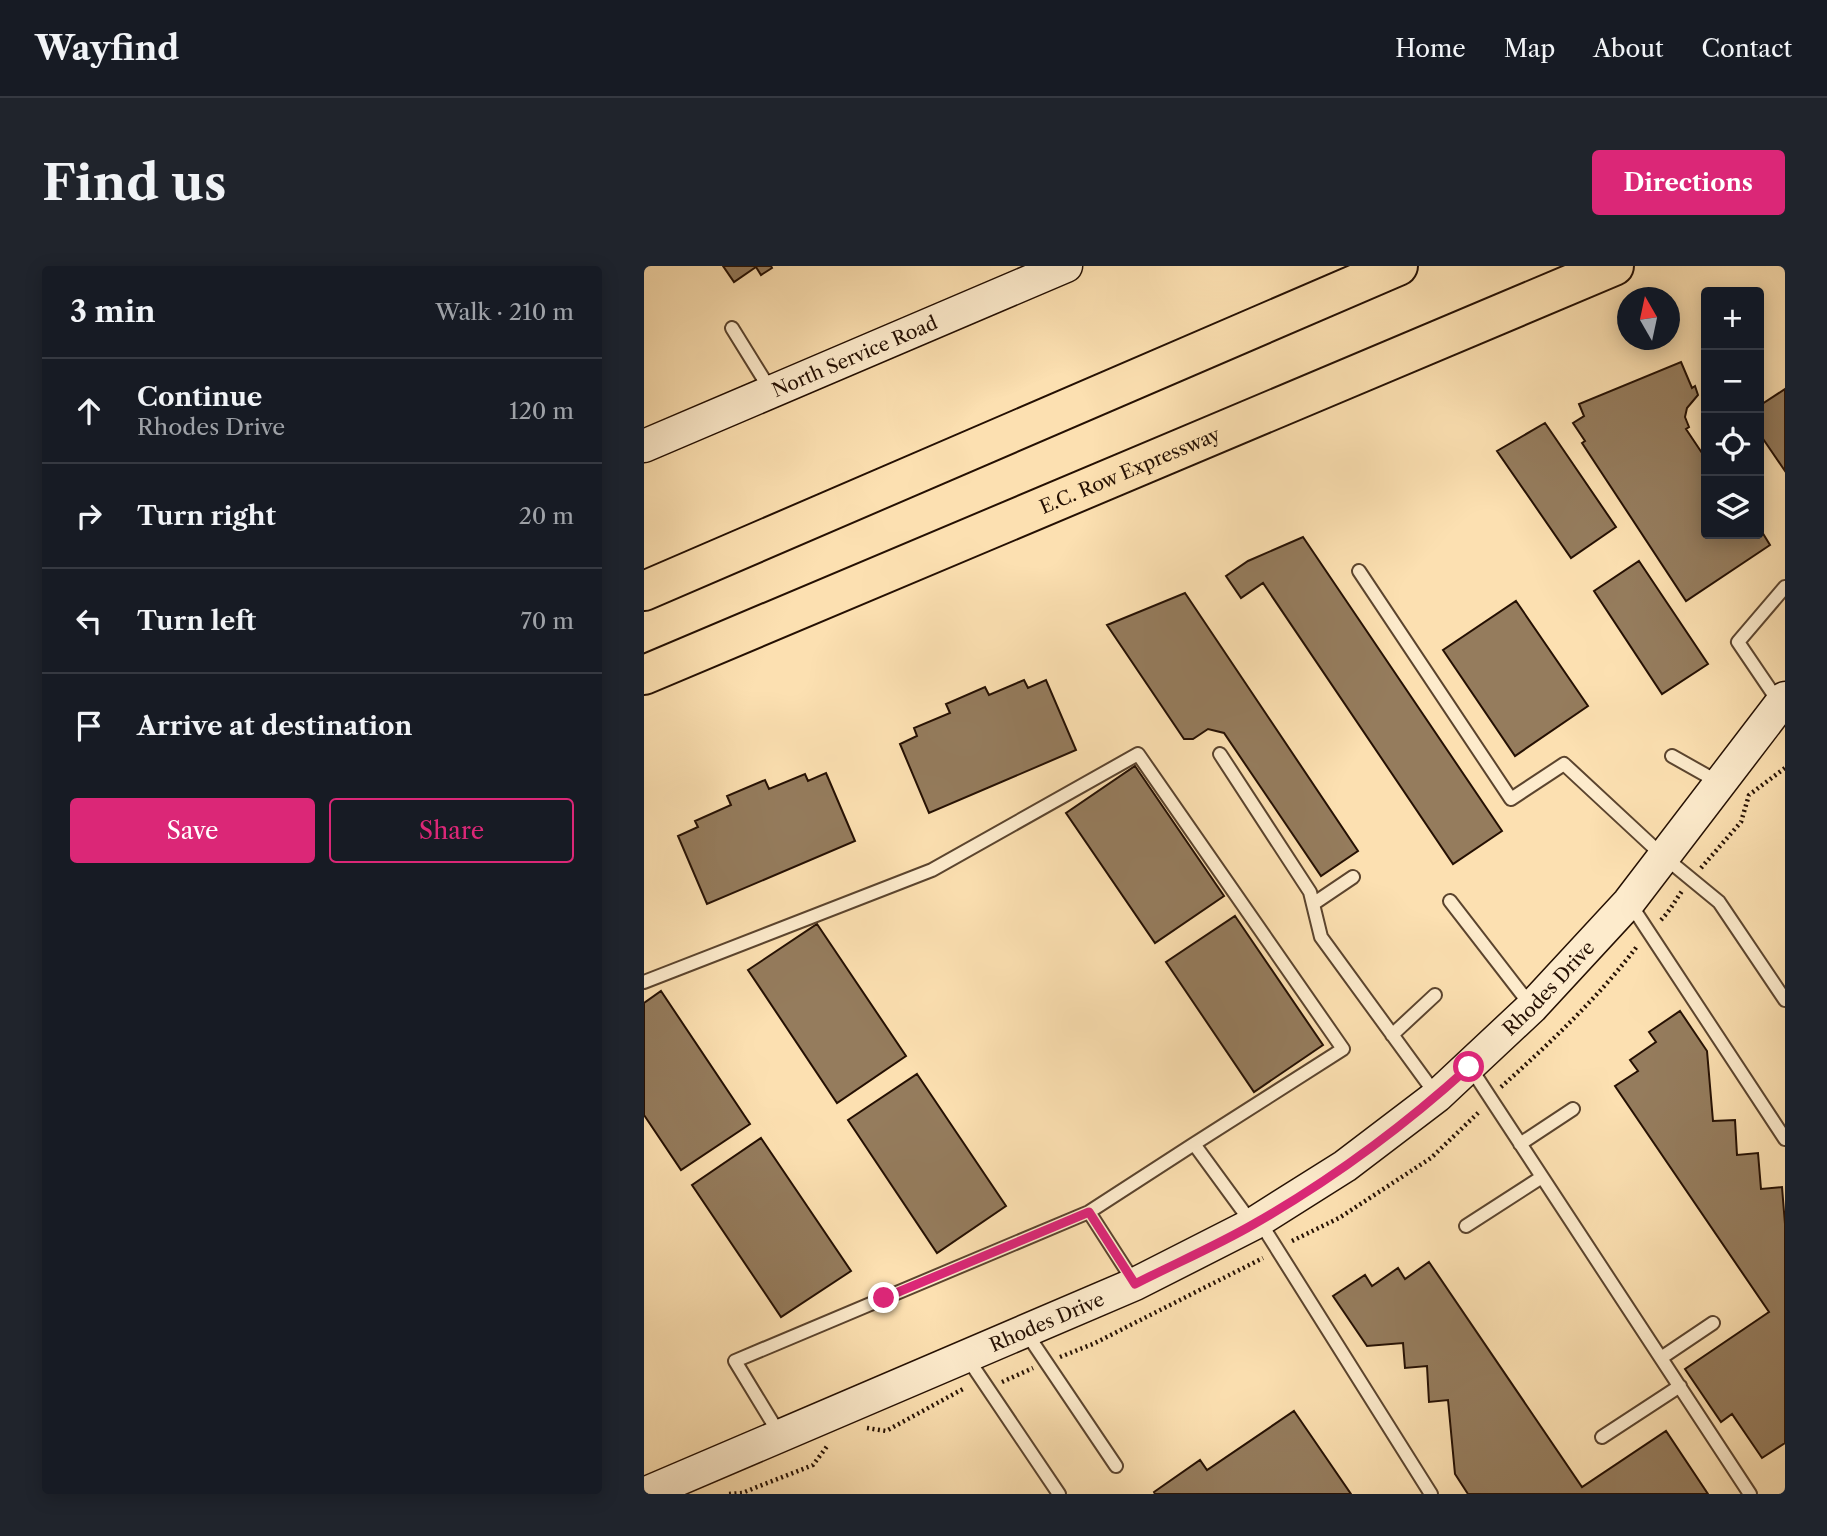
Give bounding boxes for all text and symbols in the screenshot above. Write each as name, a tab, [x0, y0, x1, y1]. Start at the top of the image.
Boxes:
text: Wayfind	[35, 28, 179, 69]
text: Home	[1395, 34, 1466, 63]
text: Map	[1504, 34, 1555, 63]
text: About	[1593, 34, 1664, 63]
text: Contact	[1702, 34, 1792, 63]
button: Directions	[1592, 150, 1785, 215]
text: Find us	[42, 152, 226, 213]
north arrow	[1617, 287, 1680, 350]
map controls	[1701, 287, 1764, 539]
button: +	[1701, 287, 1764, 350]
text: 3 min	[70, 293, 156, 330]
text: Walk · 210 m	[435, 298, 574, 326]
street label: North Service Road	[769, 311, 941, 402]
button: −	[1701, 350, 1764, 413]
text: Continue	[137, 381, 262, 413]
icon: ahead	[70, 392, 108, 430]
text: 120 m	[509, 397, 574, 425]
text: Rhodes Drive	[137, 413, 285, 441]
button: locate	[1701, 413, 1764, 476]
street label: E.C. Row Expressway	[1036, 422, 1224, 518]
button: layers	[1701, 476, 1764, 539]
icon: right	[70, 497, 108, 535]
text: Turn right	[137, 500, 276, 532]
text: 20 m	[519, 502, 574, 530]
icon: left	[70, 602, 108, 640]
text: Turn left	[137, 605, 256, 637]
text: 70 m	[521, 607, 574, 635]
icon: arrive	[70, 707, 108, 745]
text: Arrive at destination	[137, 710, 412, 742]
button: Save	[70, 798, 315, 863]
button: Share	[329, 798, 574, 863]
street label: Rhodes Drive	[1498, 936, 1599, 1040]
route start	[1453, 1051, 1484, 1082]
route end	[868, 1282, 899, 1313]
street label: Rhodes Drive	[986, 1287, 1108, 1356]

